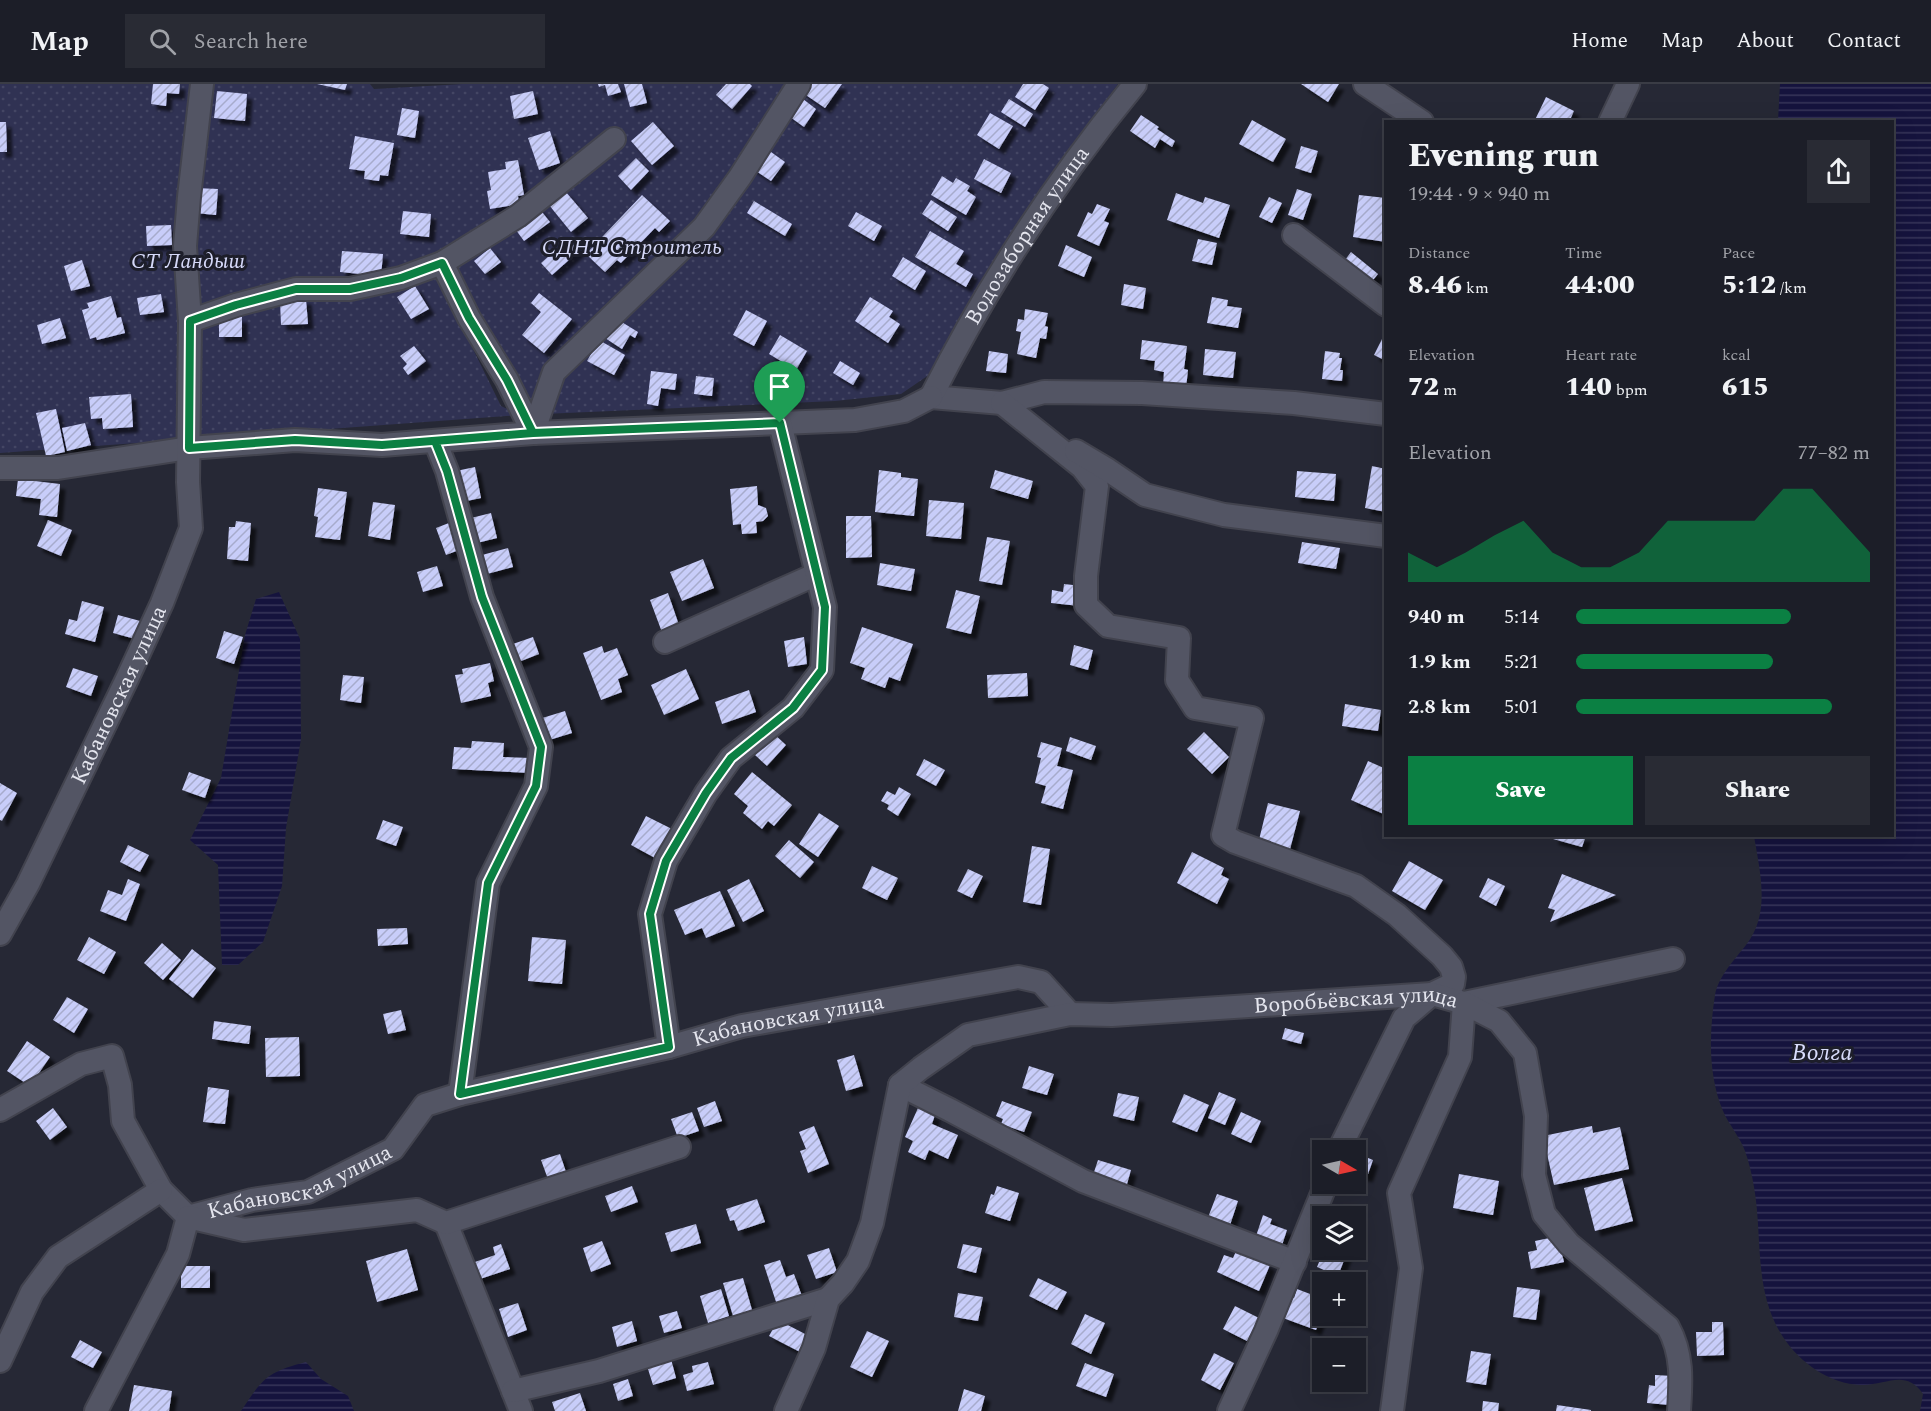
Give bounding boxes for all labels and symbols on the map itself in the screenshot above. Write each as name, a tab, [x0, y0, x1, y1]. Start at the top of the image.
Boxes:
street label: Водозаборная улица	[956, 139, 1098, 331]
park label: СДНТ Строитель	[542, 231, 722, 264]
park label: СТ Ландыш	[131, 245, 245, 278]
pin	[754, 361, 805, 423]
street label: Кабановская улица	[62, 600, 175, 790]
street label: Воробьёвская улица	[1252, 977, 1462, 1022]
street label: Кабановская улица	[688, 985, 887, 1056]
water label: Волга	[1792, 1035, 1852, 1071]
street label: Кабановская улица	[203, 1136, 398, 1228]
north arrow	[1312, 1140, 1366, 1194]

